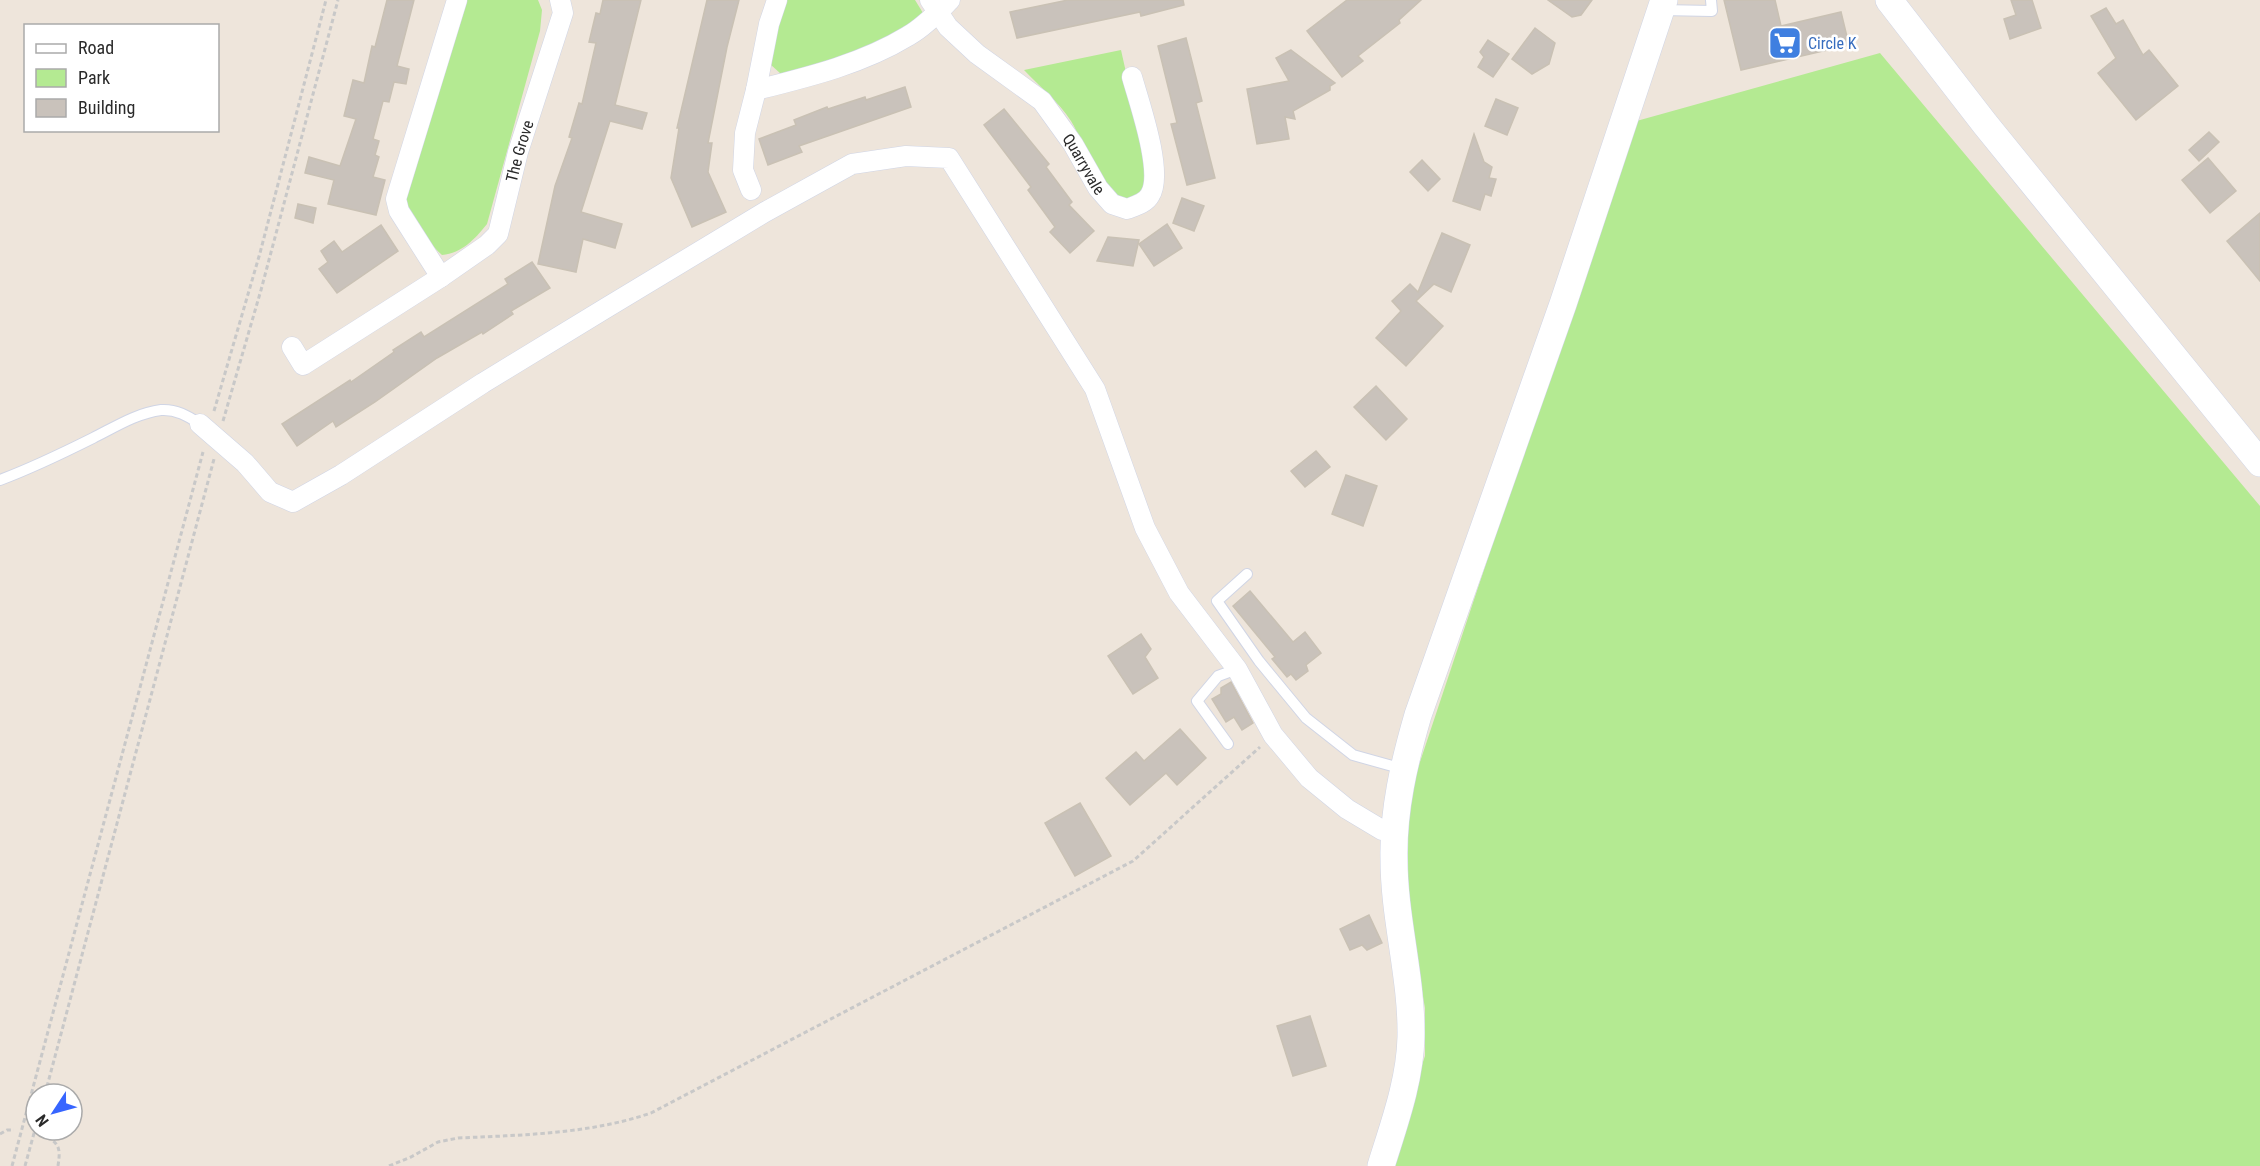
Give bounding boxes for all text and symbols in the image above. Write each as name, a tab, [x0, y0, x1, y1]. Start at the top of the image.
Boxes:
legend	[24, 24, 219, 132]
supermarket icon: Circle K	[1767, 25, 1803, 61]
place label: Circle K	[1808, 34, 1857, 53]
text: Road	[78, 37, 114, 58]
text: Park	[78, 67, 110, 88]
text: Building	[78, 97, 135, 118]
street label: The Grove	[502, 118, 537, 184]
street label: Quarryvale	[1059, 130, 1109, 199]
north arrow	[24, 1082, 84, 1142]
text: N	[32, 1111, 53, 1130]

